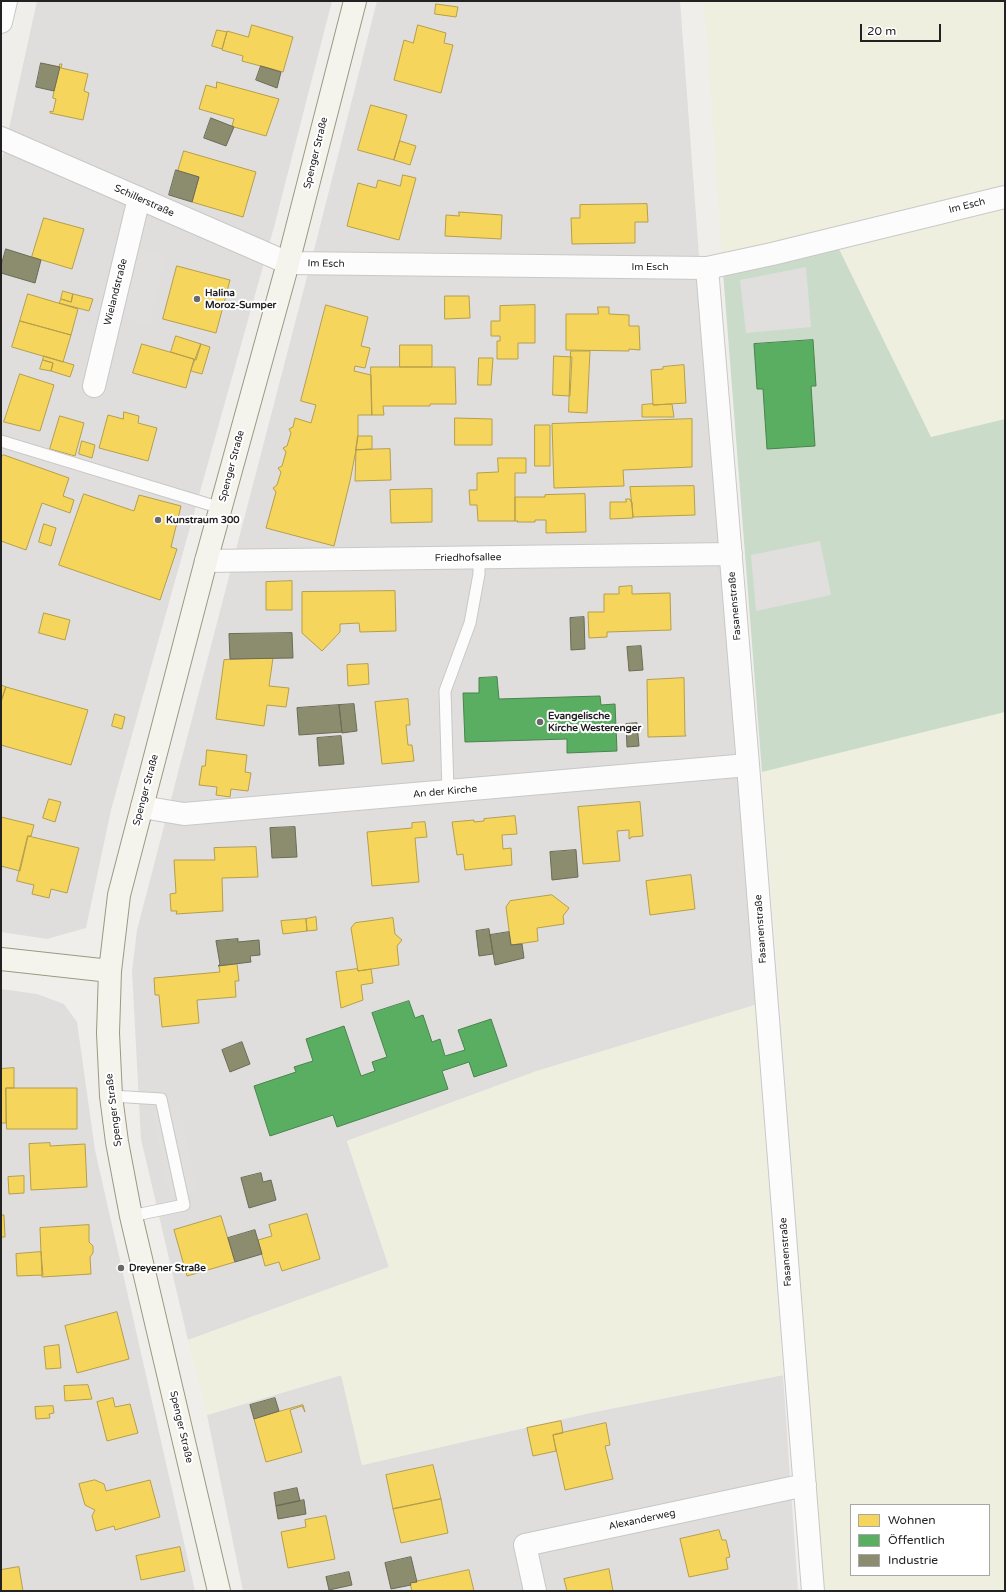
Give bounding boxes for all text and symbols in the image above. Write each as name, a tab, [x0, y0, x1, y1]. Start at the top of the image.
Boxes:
scale bar	[862, 16, 943, 42]
text: 20 m	[867, 24, 896, 38]
street label: Spenger Straße	[301, 116, 331, 190]
street label: Schillerstraße	[112, 182, 176, 220]
street label: Im Esch	[948, 196, 986, 216]
street label: Wielandstraße	[102, 257, 130, 327]
street label: Im Esch	[307, 258, 345, 270]
street label: Im Esch	[631, 261, 669, 273]
place label: Halina Moroz-Sumper	[205, 287, 276, 310]
marker: Halina Moroz-Sumper	[192, 294, 202, 304]
street label: Spenger Straße	[217, 429, 247, 503]
place label: Kunstraum 300	[166, 514, 240, 526]
marker: Kunstraum 300	[153, 515, 163, 525]
street label: Friedhofsallee	[435, 551, 501, 565]
street label: Fasanenstraße	[726, 571, 744, 641]
place label: Evangelische Kirche Westerenger	[548, 710, 641, 734]
marker: Evangelische Kirche Westerenger	[535, 717, 545, 727]
street label: Spenger Straße	[131, 753, 161, 827]
street label: An der Kirche	[412, 783, 478, 801]
street label: Fasanenstraße	[753, 894, 769, 964]
street label: Spenger Straße	[104, 1073, 124, 1147]
street label: Fasanenstraße	[778, 1217, 794, 1287]
place label: Dreyener Straße	[129, 1262, 206, 1274]
marker: Dreyener Straße	[116, 1263, 126, 1273]
street label: Spenger Straße	[167, 1390, 195, 1464]
legend	[850, 1504, 990, 1576]
street label: Alexanderweg	[607, 1507, 677, 1533]
text: Wohnen	[888, 1513, 936, 1527]
text: Öffentlich	[888, 1533, 945, 1547]
text: Industrie	[888, 1553, 938, 1567]

